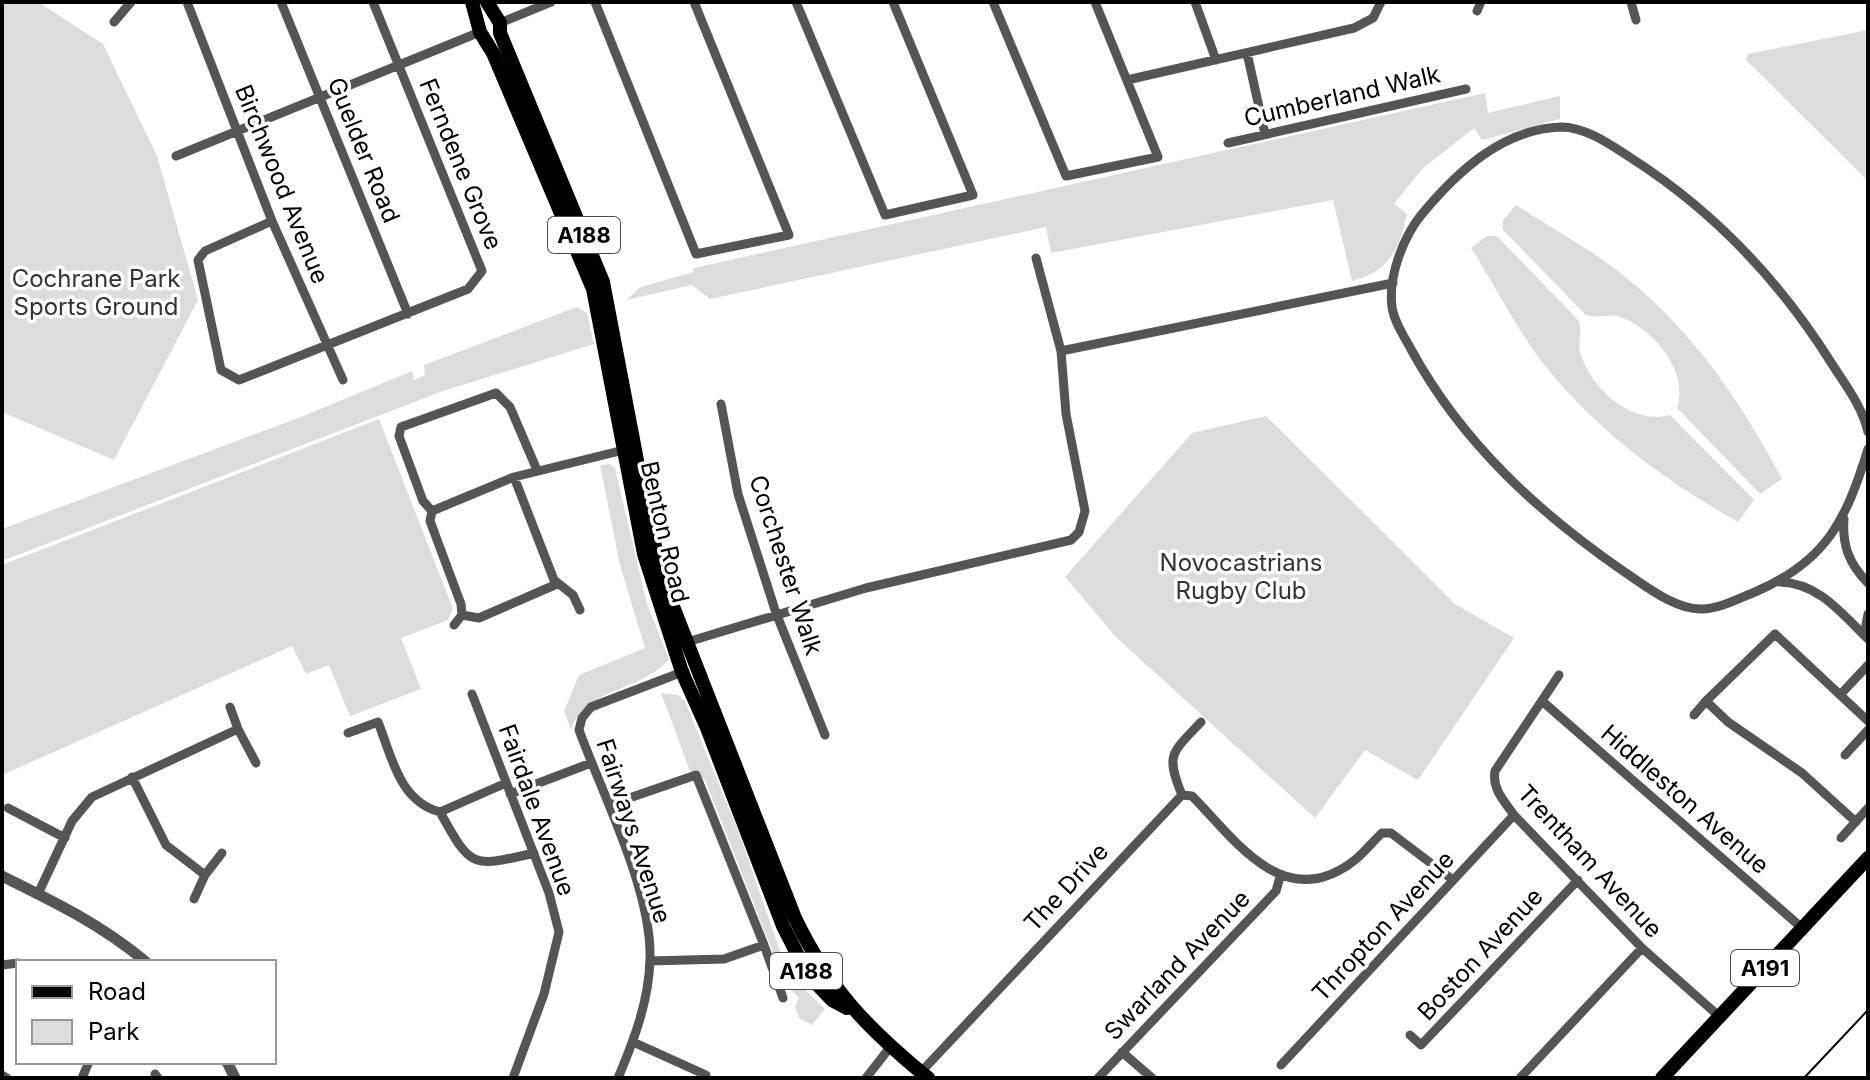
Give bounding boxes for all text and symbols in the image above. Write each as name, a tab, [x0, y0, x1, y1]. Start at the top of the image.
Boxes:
street label: Cumberland Walk	[1241, 59, 1443, 133]
street label: Guelder Road	[322, 73, 406, 227]
street label: Ferndene Grove	[413, 74, 509, 254]
street label: Birchwood Avenue	[229, 80, 335, 288]
road number: A188	[548, 217, 620, 253]
park label: Cochrane Park Sports Ground	[12, 264, 180, 321]
street label: Benton Road	[635, 458, 695, 606]
street label: Corchester Walk	[743, 471, 829, 659]
park label: Novocastrians Rugby Club	[1160, 548, 1322, 605]
street label: Hiddleston Avenue	[1595, 718, 1775, 880]
street label: Fairdale Avenue	[492, 720, 582, 900]
street label: Fairways Avenue	[591, 735, 677, 927]
street label: Trentham Avenue	[1512, 779, 1668, 943]
street label: The Drive	[1018, 837, 1114, 937]
street label: Thropton Avenue	[1306, 845, 1460, 1007]
street label: Boston Avenue	[1411, 882, 1549, 1026]
street label: Swarland Avenue	[1098, 884, 1256, 1046]
road number: A191	[1731, 950, 1799, 986]
road number: A188	[770, 953, 842, 989]
legend	[16, 960, 276, 1064]
text: Road	[88, 977, 146, 1006]
text: Park	[88, 1017, 139, 1046]

